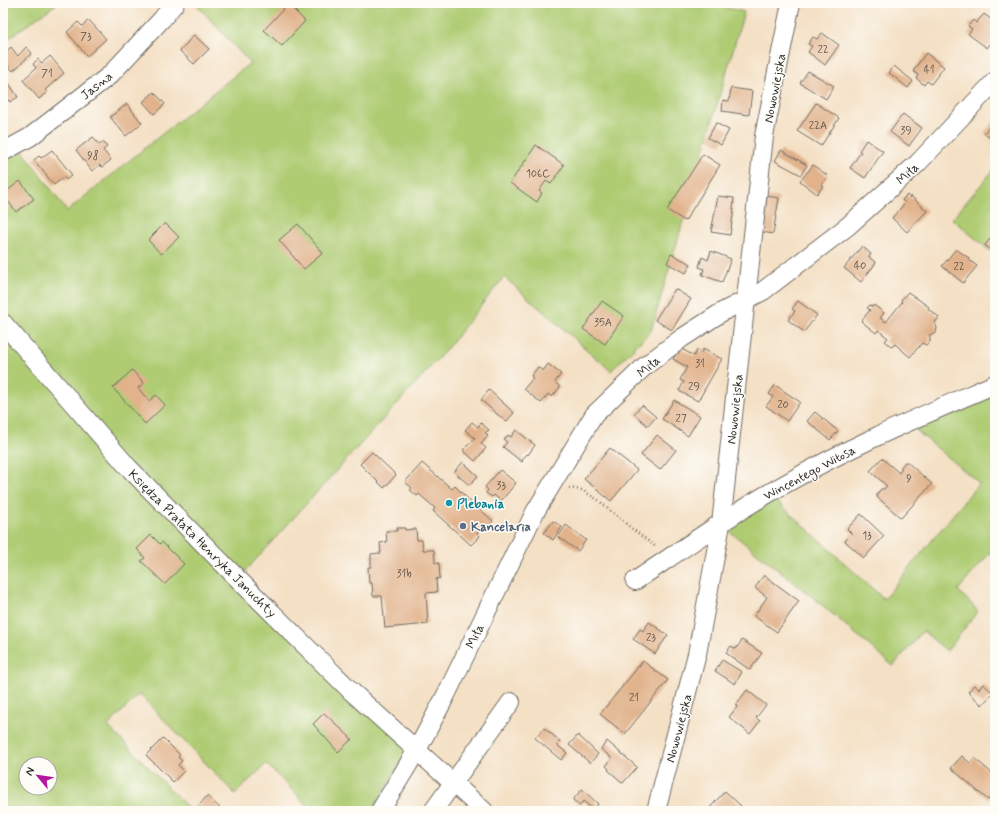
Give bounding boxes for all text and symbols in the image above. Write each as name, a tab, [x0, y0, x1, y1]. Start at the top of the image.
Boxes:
house number: 73	[80, 30, 92, 44]
house number: 22	[817, 43, 829, 57]
street label: Nowowiejska	[760, 52, 791, 124]
house number: 41	[923, 63, 935, 77]
house number: 71	[41, 67, 53, 81]
street label: Jasna	[77, 68, 116, 104]
house number: 22A	[809, 119, 827, 133]
house number: 39	[900, 124, 912, 138]
house number: 98	[87, 149, 99, 163]
street label: Miła	[893, 159, 923, 189]
house number: 106C	[526, 167, 550, 181]
house number: 40	[854, 259, 866, 273]
house number: 22	[953, 260, 965, 274]
house number: 35A	[594, 316, 612, 330]
street label: Miła	[634, 352, 664, 382]
house number: 31	[695, 357, 705, 371]
street label: Nowowiejska	[723, 373, 748, 445]
house number: 29	[688, 380, 700, 394]
house number: 20	[777, 398, 789, 412]
house number: 27	[676, 412, 687, 426]
street label: Wincentego Witosa	[761, 442, 859, 506]
street label: Księdza Prałata Henryka Januchty	[124, 466, 280, 622]
house number: 9	[906, 472, 912, 486]
house number: 33	[496, 479, 506, 493]
place label: Plebania	[457, 496, 505, 513]
marker: Plebania	[444, 498, 454, 508]
place label: Kancelaria	[471, 519, 531, 536]
marker: Kancelaria	[458, 521, 468, 531]
house number: 13	[862, 529, 872, 543]
house number: 31b	[396, 567, 412, 581]
street label: Miła	[462, 621, 489, 652]
house number: 23	[646, 631, 656, 645]
house number: 21	[629, 691, 639, 705]
street label: Nowowiejska	[662, 692, 697, 765]
north arrow	[18, 756, 58, 796]
text: N	[22, 765, 38, 778]

